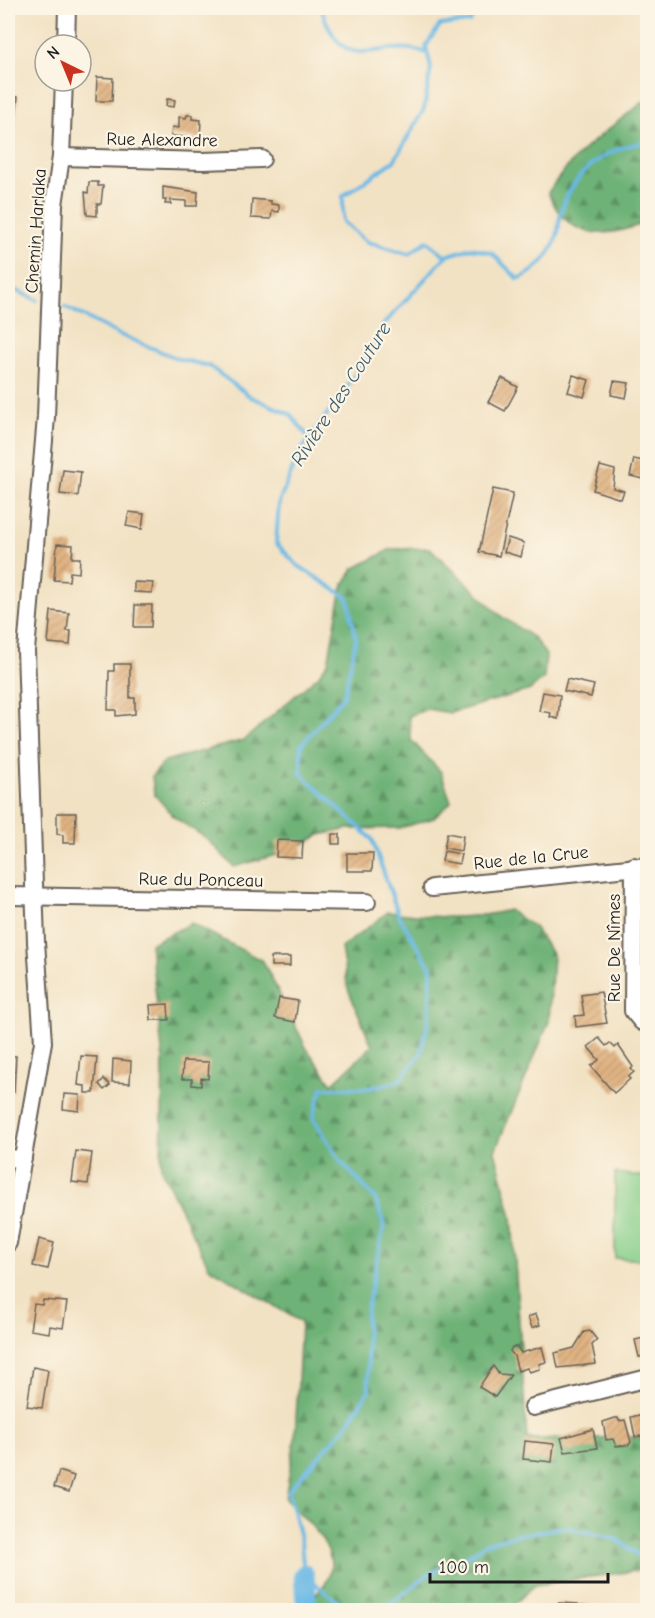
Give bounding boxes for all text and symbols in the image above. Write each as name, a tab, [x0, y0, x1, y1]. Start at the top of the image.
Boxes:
north arrow	[33, 33, 93, 93]
text: N	[43, 43, 63, 63]
street label: Rue Alexandre	[106, 129, 218, 151]
street label: Chemin Harlaka	[21, 168, 51, 294]
water label: Rivière des Couture	[286, 318, 396, 470]
street label: Rue de la Crue	[473, 842, 589, 874]
street label: Rue du Ponceau	[138, 868, 264, 892]
street label: Rue De Nîmes	[604, 894, 625, 1002]
scale bar	[430, 1546, 608, 1584]
text: 100 m	[439, 1557, 489, 1578]

